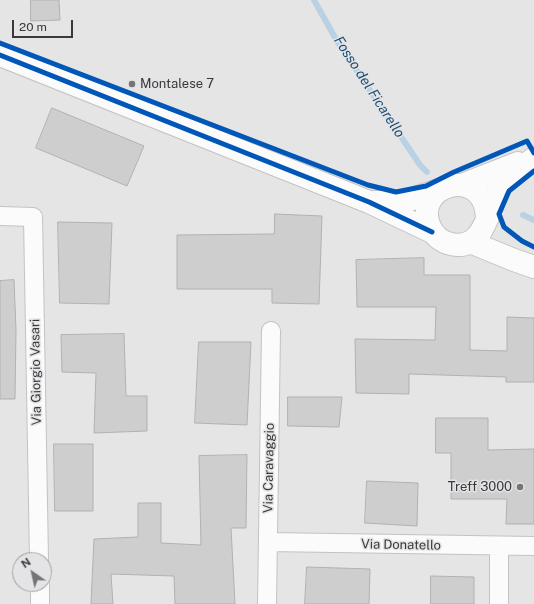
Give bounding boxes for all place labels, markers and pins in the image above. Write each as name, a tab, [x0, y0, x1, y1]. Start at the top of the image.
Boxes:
place label: Montalese 7	[140, 76, 214, 92]
marker: Montalese 7	[127, 79, 137, 89]
place label: Treff 3000	[448, 479, 512, 495]
marker: Treff 3000	[515, 482, 525, 492]

